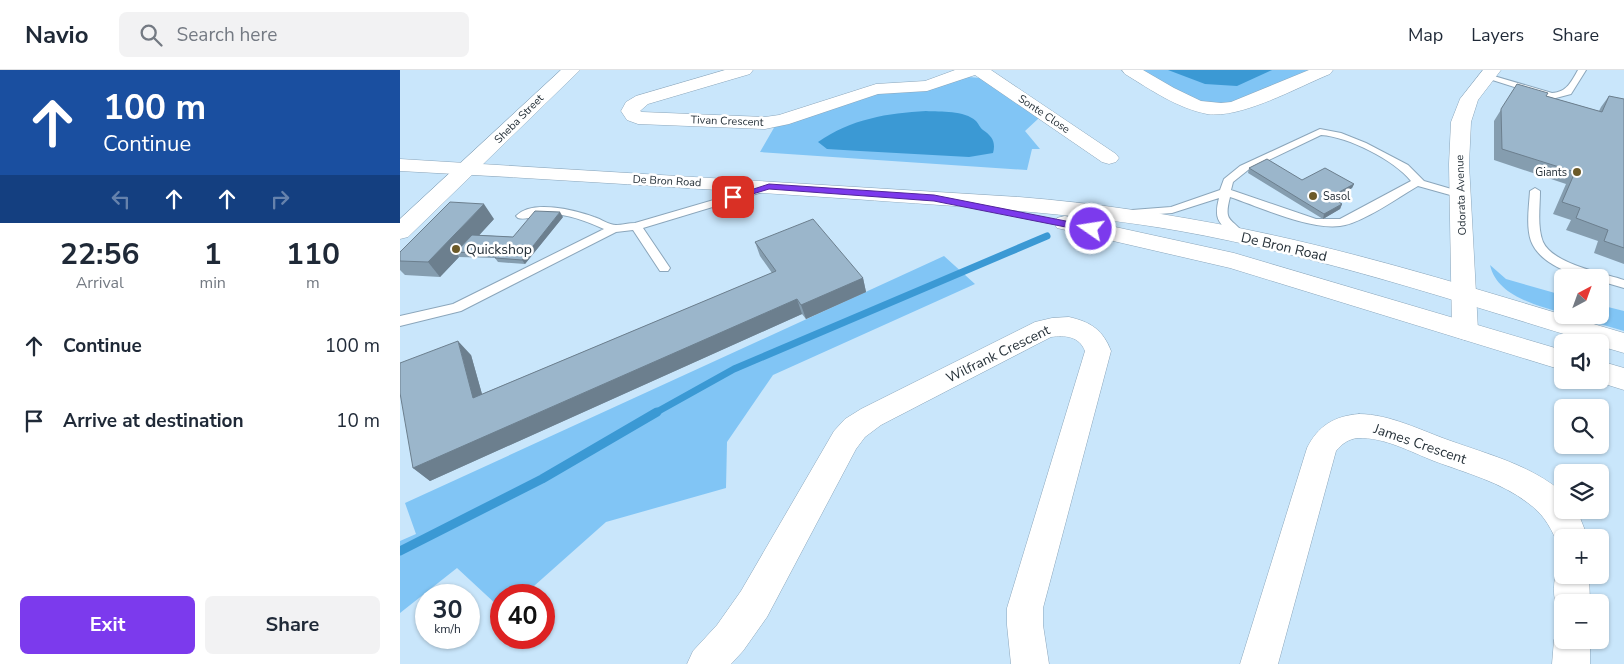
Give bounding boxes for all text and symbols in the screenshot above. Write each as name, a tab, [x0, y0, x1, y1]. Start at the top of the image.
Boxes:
search box	[119, 12, 469, 57]
text: Navio	[25, 19, 89, 51]
icon: search	[137, 21, 165, 49]
text: Search here	[177, 22, 277, 48]
text: Map	[1408, 23, 1443, 47]
text: Layers	[1471, 23, 1524, 47]
text: Share	[1552, 23, 1599, 47]
text: 100 m	[103, 84, 206, 131]
icon: ahead	[20, 90, 85, 155]
street label: Sheba Street	[491, 91, 547, 147]
street label: Sonte Close	[1015, 91, 1073, 137]
street label: Tivan Crescent	[690, 112, 764, 130]
text: Continue	[103, 129, 191, 159]
street label: Odorata Avenue	[1452, 154, 1470, 236]
place label: Giants	[1535, 165, 1567, 180]
marker: Giants	[1571, 166, 1583, 178]
street label: De Bron Road	[632, 172, 702, 190]
pin	[712, 176, 754, 218]
icon: arrive	[719, 183, 747, 211]
icon: left	[107, 185, 135, 213]
icon: ahead	[160, 185, 188, 213]
icon: ahead	[213, 185, 241, 213]
icon: right	[266, 185, 294, 213]
place label: Sasol	[1323, 189, 1351, 204]
marker: Sasol	[1307, 190, 1319, 202]
position arrow	[1064, 202, 1116, 254]
street label: De Bron Road	[1239, 228, 1329, 266]
text: 22:56	[60, 234, 139, 275]
text: 1	[204, 234, 222, 275]
text: 110	[286, 234, 340, 275]
place label: Quickshop	[466, 240, 532, 259]
marker: Quickshop	[450, 243, 462, 255]
north arrow	[1554, 269, 1609, 324]
map controls	[1554, 269, 1609, 649]
text: Arrival	[76, 272, 124, 294]
text: min	[199, 272, 226, 294]
text: m	[306, 272, 320, 294]
street label: Wilfrank Crescent	[943, 321, 1053, 387]
icon: ahead	[20, 332, 48, 360]
text: Continue	[63, 333, 142, 359]
text: 100 m	[325, 333, 380, 359]
button: sound	[1554, 334, 1609, 389]
button: search	[1554, 399, 1609, 454]
icon: arrive	[20, 407, 48, 435]
text: Arrive at destination	[63, 408, 244, 434]
text: 10 m	[336, 408, 380, 434]
street label: James Crescent	[1370, 419, 1469, 469]
button: layers	[1554, 464, 1609, 519]
button: +	[1554, 529, 1609, 584]
speed limit sign: 40	[490, 584, 555, 649]
text: 30	[432, 593, 463, 627]
button: −	[1554, 594, 1609, 649]
button: Exit	[20, 596, 195, 654]
button: Share	[205, 596, 380, 654]
text: km/h	[434, 621, 461, 637]

